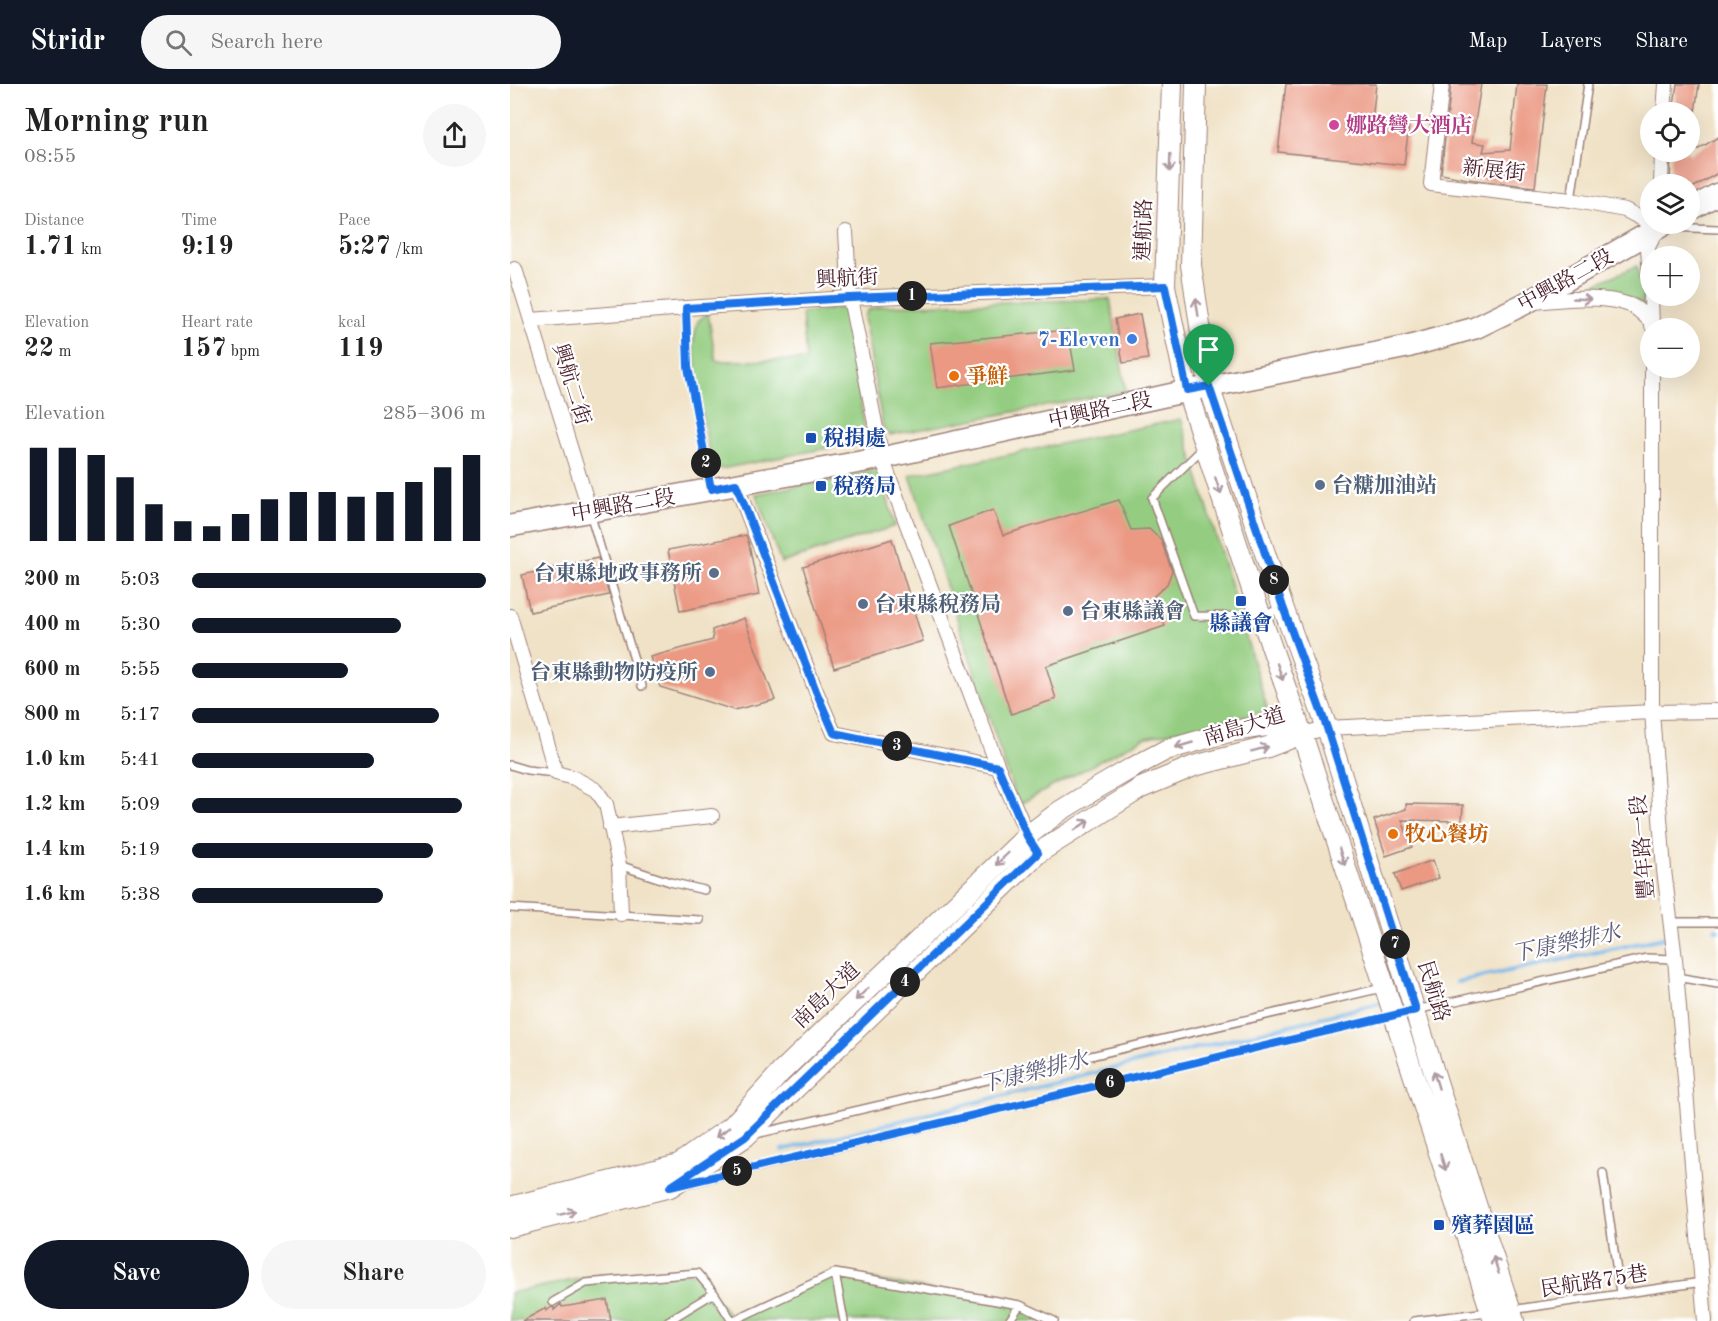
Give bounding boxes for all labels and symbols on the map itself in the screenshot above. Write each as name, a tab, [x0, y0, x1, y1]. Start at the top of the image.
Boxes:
place label: 娜路彎大酒店	[1346, 113, 1472, 137]
marker: 娜路彎大酒店	[1327, 118, 1341, 132]
one-way arrow	[1164, 153, 1175, 173]
street label: 新展街	[1461, 156, 1526, 185]
street label: 連航路	[1131, 198, 1156, 262]
street label: 中興路二段	[1514, 245, 1617, 316]
street label: 興航街	[815, 265, 879, 292]
pin: 1	[897, 281, 927, 311]
one-way arrow	[1571, 294, 1591, 305]
one-way arrow	[1192, 298, 1203, 318]
pin	[1183, 324, 1234, 386]
place label: 7-Eleven	[1038, 330, 1120, 351]
marker: 7-Eleven	[1125, 332, 1139, 346]
street label: 興航二街	[548, 341, 595, 428]
place label: 爭鮮	[966, 365, 1008, 388]
marker: 爭鮮	[947, 369, 961, 383]
street label: 中興路二段	[1046, 388, 1154, 433]
place label: 稅捐處	[823, 426, 886, 450]
marker: 稅捐處	[804, 431, 818, 445]
pin: 2	[691, 448, 721, 478]
place label: 台糖加油站	[1332, 473, 1437, 497]
place label: 稅務局	[833, 475, 896, 498]
one-way arrow	[1213, 476, 1224, 495]
marker: 台糖加油站	[1313, 478, 1327, 492]
marker: 稅務局	[814, 479, 828, 493]
street label: 中興路二段	[569, 485, 677, 526]
place label: 台東縣地政事務所	[534, 562, 702, 585]
pin: 8	[1259, 565, 1289, 595]
marker: 台東縣地政事務所	[707, 566, 721, 580]
place label: 台東縣稅務局	[875, 593, 1001, 616]
marker: 縣議會	[1234, 594, 1248, 608]
marker: 台東縣稅務局	[856, 597, 870, 611]
place label: 台東縣議會	[1080, 599, 1185, 623]
marker: 台東縣議會	[1061, 604, 1075, 618]
place label: 縣議會	[1210, 611, 1273, 635]
place label: 台東縣動物防疫所	[530, 661, 698, 684]
one-way arrow	[1276, 662, 1287, 681]
marker: 台東縣動物防疫所	[703, 665, 717, 679]
street label: 南島大道	[1201, 703, 1288, 750]
pin: 3	[882, 731, 912, 761]
one-way arrow	[1175, 740, 1194, 752]
one-way arrow	[1250, 743, 1269, 754]
street label: 豐年路一段	[1625, 794, 1659, 900]
one-way arrow	[1073, 819, 1090, 831]
place label: 牧心餐坊	[1405, 823, 1489, 846]
marker: 牧心餐坊	[1386, 827, 1400, 841]
one-way arrow	[1337, 847, 1348, 866]
one-way arrow	[995, 852, 1010, 867]
water label: 下康樂排水	[1510, 919, 1624, 966]
pin: 7	[1380, 929, 1410, 959]
street label: 南島大道	[788, 958, 865, 1033]
street label: 民航路	[1413, 958, 1454, 1025]
pin: 4	[890, 967, 920, 997]
one-way arrow	[854, 987, 869, 1002]
water label: 下康樂排水	[978, 1047, 1092, 1097]
pin: 6	[1095, 1068, 1125, 1098]
one-way arrow	[1430, 1071, 1441, 1090]
one-way arrow	[716, 1126, 732, 1138]
one-way arrow	[1438, 1152, 1449, 1171]
pin: 5	[722, 1156, 752, 1186]
one-way arrow	[557, 1206, 576, 1218]
place label: 殯葬園區	[1451, 1213, 1535, 1237]
marker: 殯葬園區	[1432, 1218, 1446, 1232]
one-way arrow	[1489, 1256, 1500, 1275]
street label: 民航路75巷	[1539, 1262, 1649, 1301]

